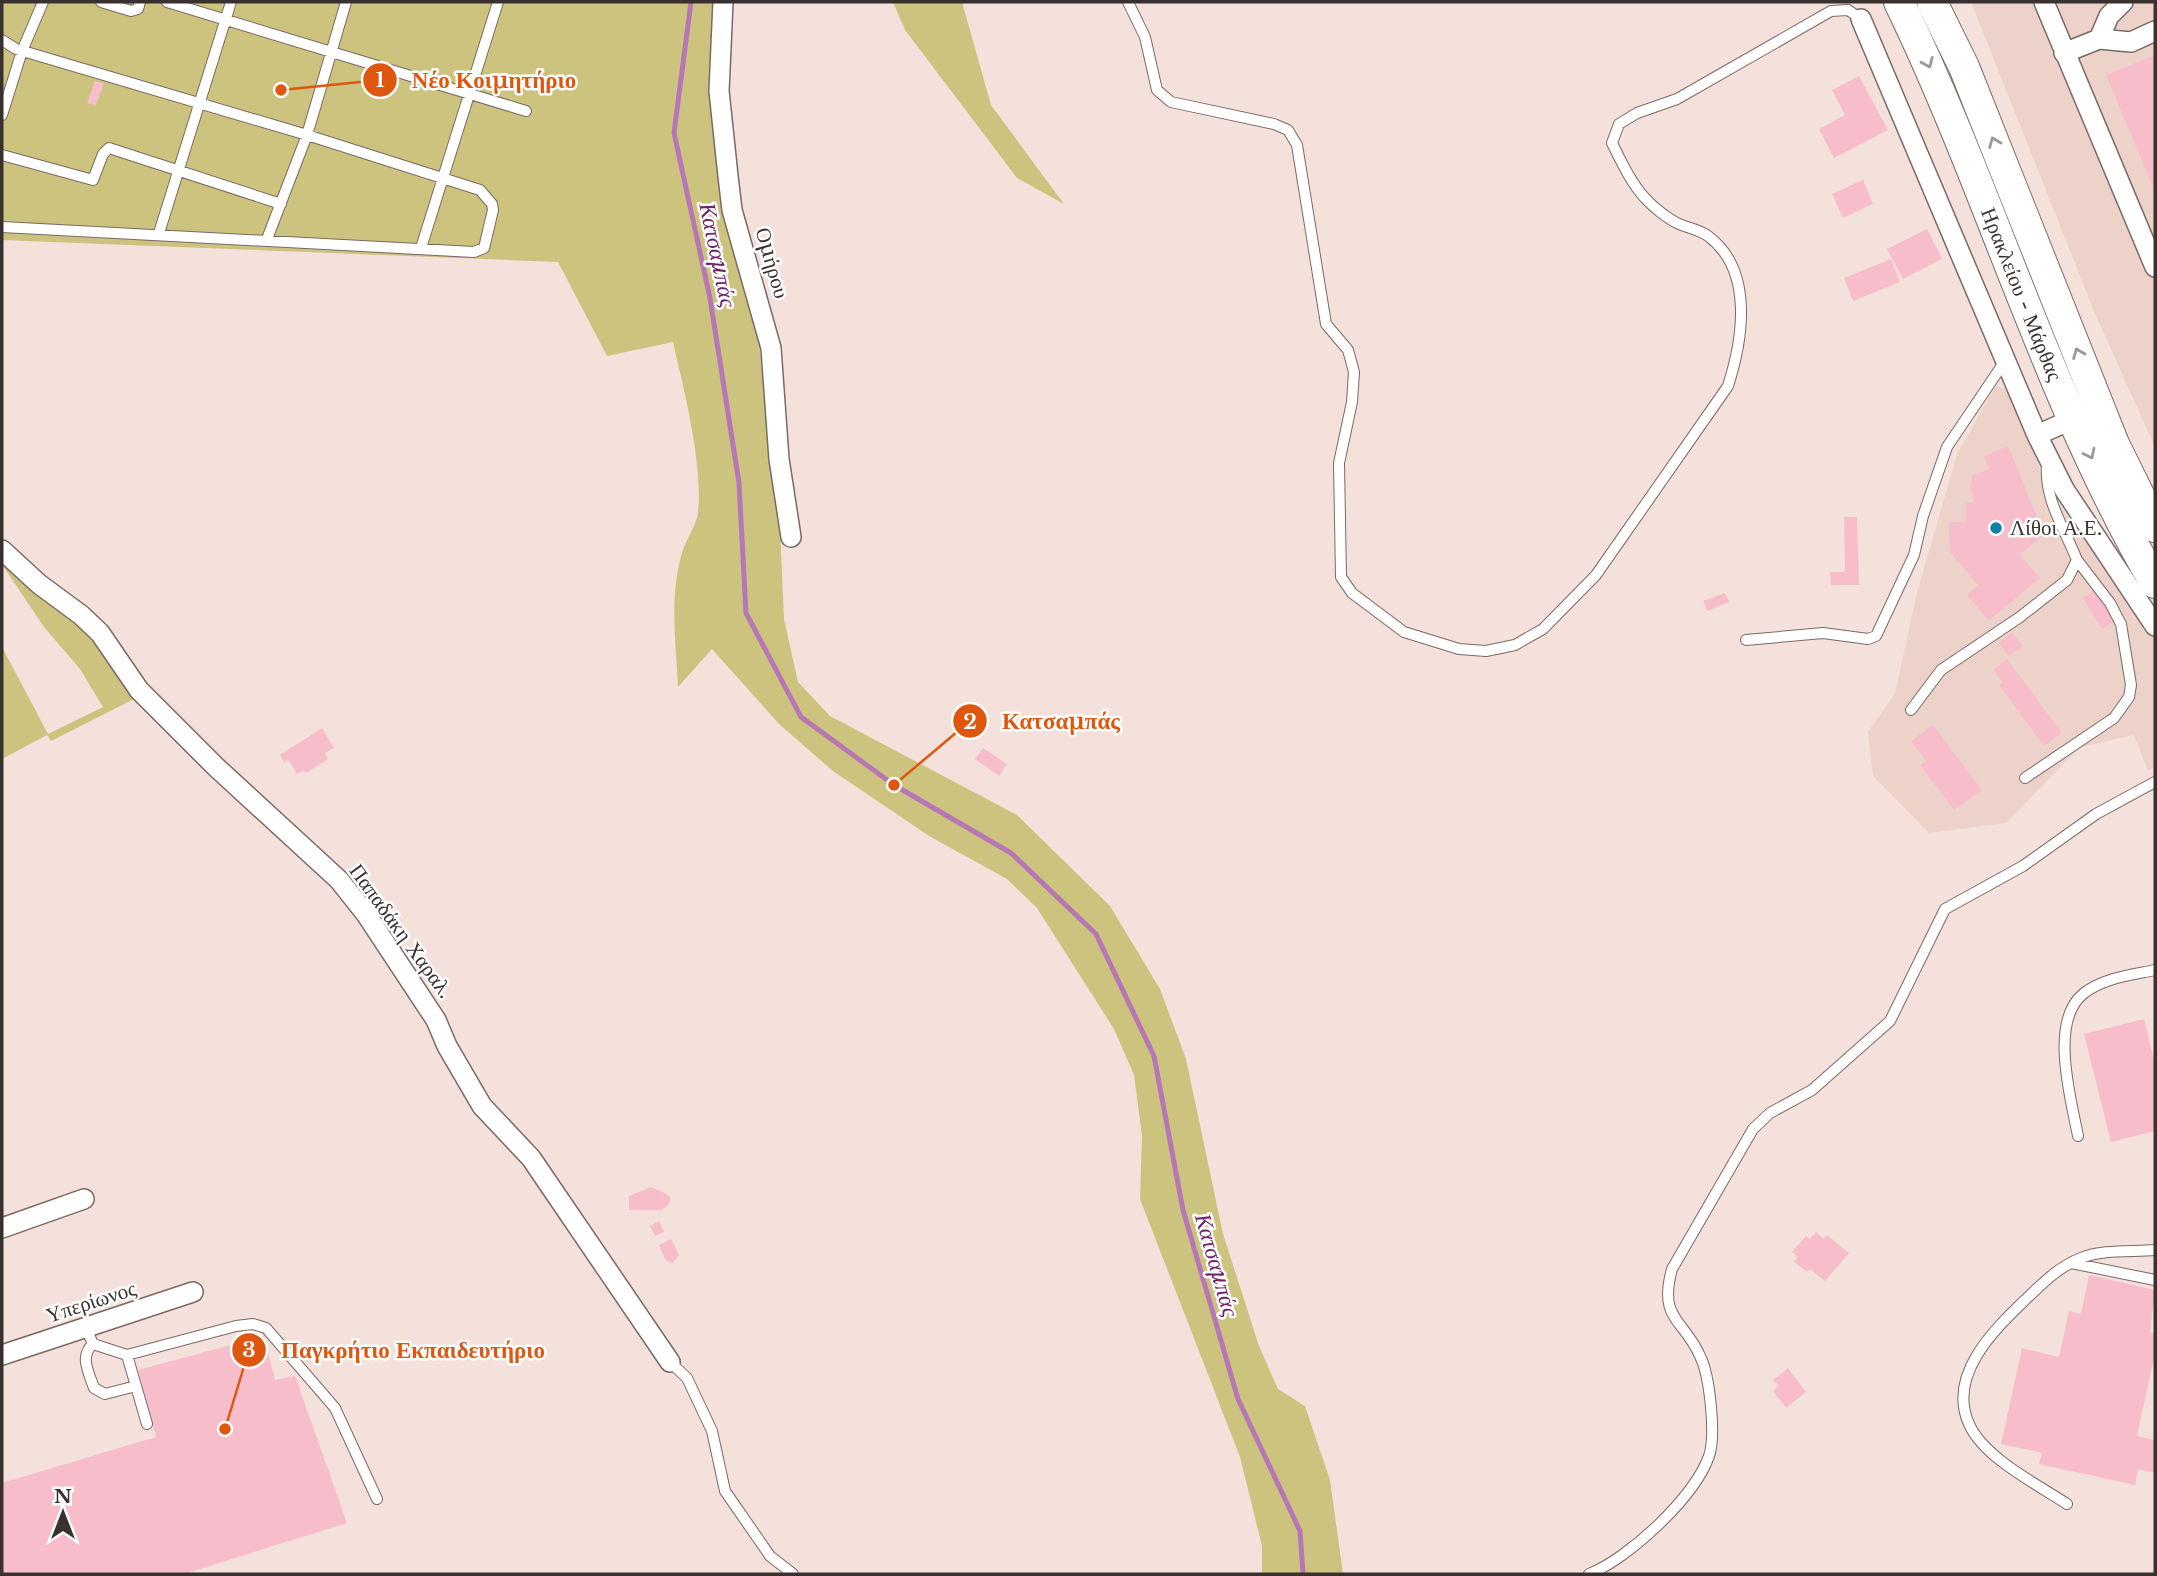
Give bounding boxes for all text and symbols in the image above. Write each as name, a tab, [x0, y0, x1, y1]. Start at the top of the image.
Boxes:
one-way arrow	[1920, 56, 1934, 69]
callout: Νέο Κοιμητήριο	[363, 58, 590, 102]
text: Νέο Κοιμητήριο	[412, 66, 576, 94]
text: 1	[375, 67, 385, 93]
one-way arrow	[1989, 136, 2003, 148]
water label: Κατσαμπάς	[693, 199, 743, 310]
street label: Ηρακλείου - Μάρθας	[1975, 204, 2068, 385]
street label: Ομήρου	[749, 224, 795, 302]
one-way arrow	[2073, 348, 2087, 360]
one-way arrow	[2082, 447, 2096, 459]
place label: Λίθοι Α.Ε.	[2010, 515, 2102, 541]
marker: Λίθοι Α.Ε.	[1988, 520, 2004, 536]
callout: Κατσαμπάς	[953, 699, 1134, 743]
text: Κατσαμπάς	[1002, 707, 1120, 735]
text: 2	[963, 709, 977, 735]
street label: Παπαδάκη Χαραλ.	[344, 859, 458, 1003]
water label: Κατσαμπάς	[1189, 1209, 1245, 1320]
street label: Υπερίωνος	[43, 1275, 140, 1329]
callout: Παγκρήτιο Εκπαιδευτήριο	[232, 1328, 559, 1372]
text: Παγκρήτιο Εκπαιδευτήριο	[281, 1336, 545, 1364]
text: 3	[242, 1337, 256, 1363]
north arrow	[28, 1478, 98, 1548]
text: N	[54, 1485, 72, 1508]

